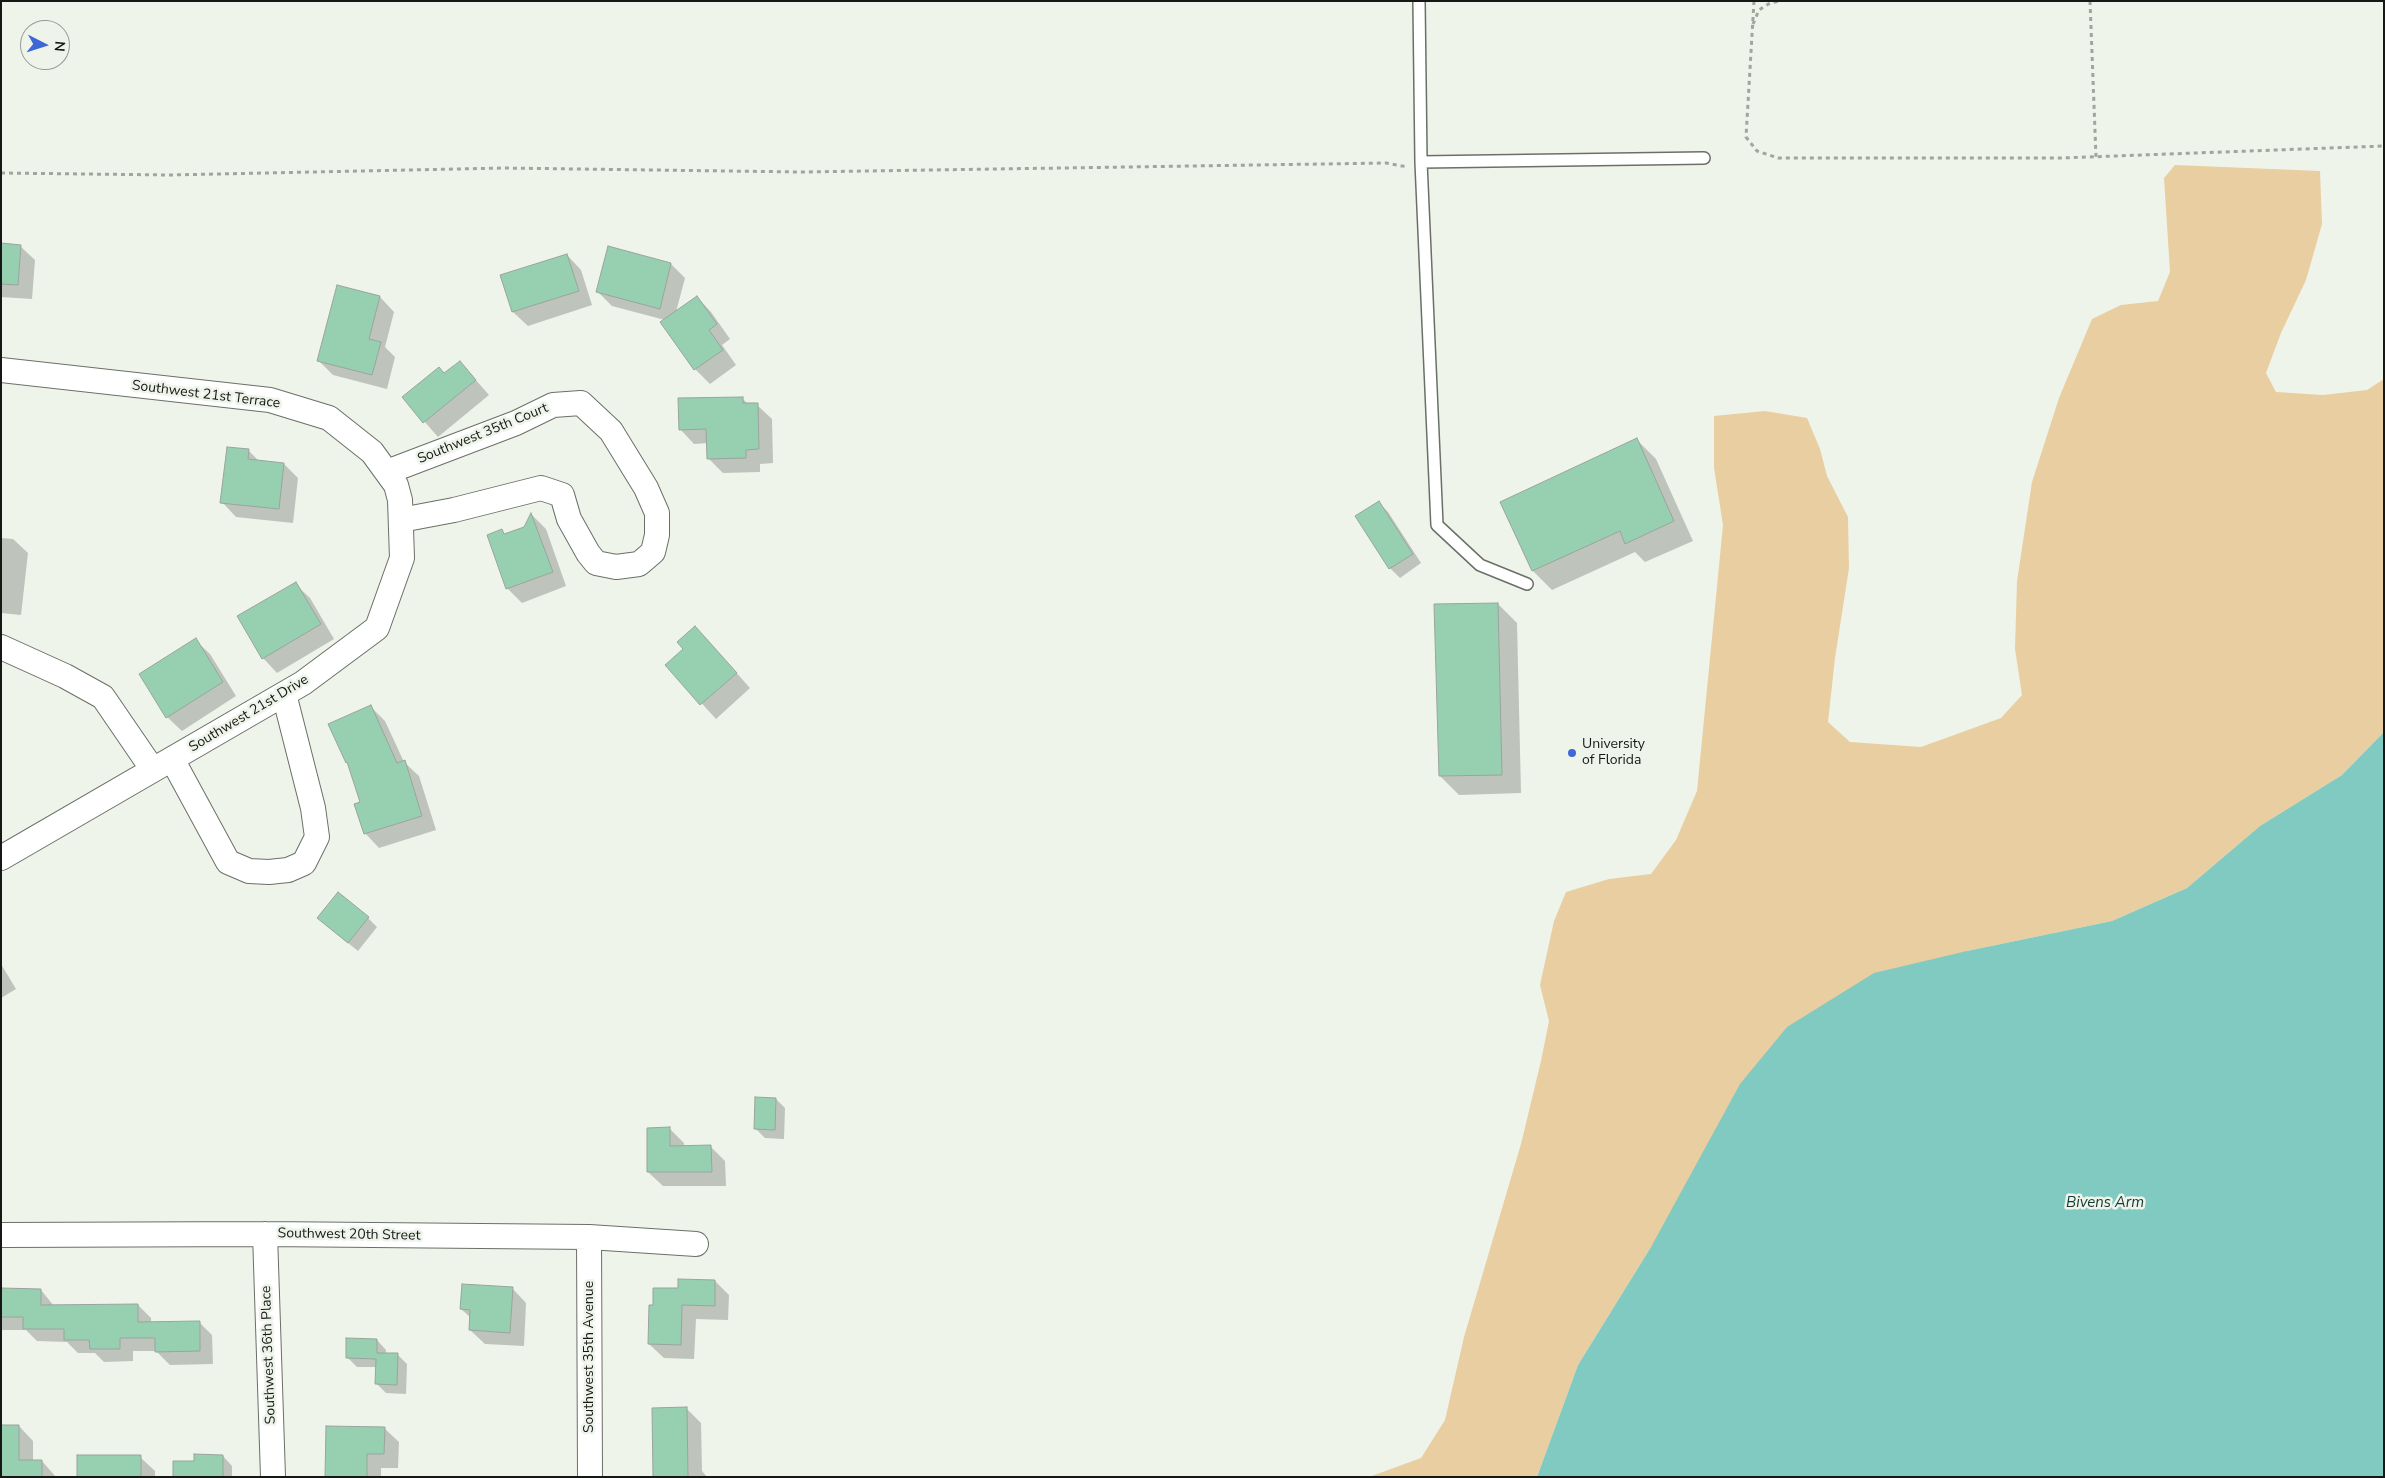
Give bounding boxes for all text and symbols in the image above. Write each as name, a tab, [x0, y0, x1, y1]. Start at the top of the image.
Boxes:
north arrow	[20, 20, 70, 70]
text: N	[50, 40, 69, 52]
street label: Southwest 21st Terrace	[131, 378, 281, 412]
street label: Southwest 35th Court	[415, 400, 551, 468]
street label: Southwest 21st Drive	[186, 672, 312, 756]
place label: University of Florida	[1582, 737, 1645, 770]
marker: University of Florida	[1566, 747, 1578, 759]
water label: Bivens Arm	[2066, 1194, 2144, 1212]
street label: Southwest 20th Street	[277, 1225, 421, 1245]
street label: Southwest 35th Avenue	[582, 1281, 598, 1433]
street label: Southwest 36th Place	[258, 1285, 280, 1425]

